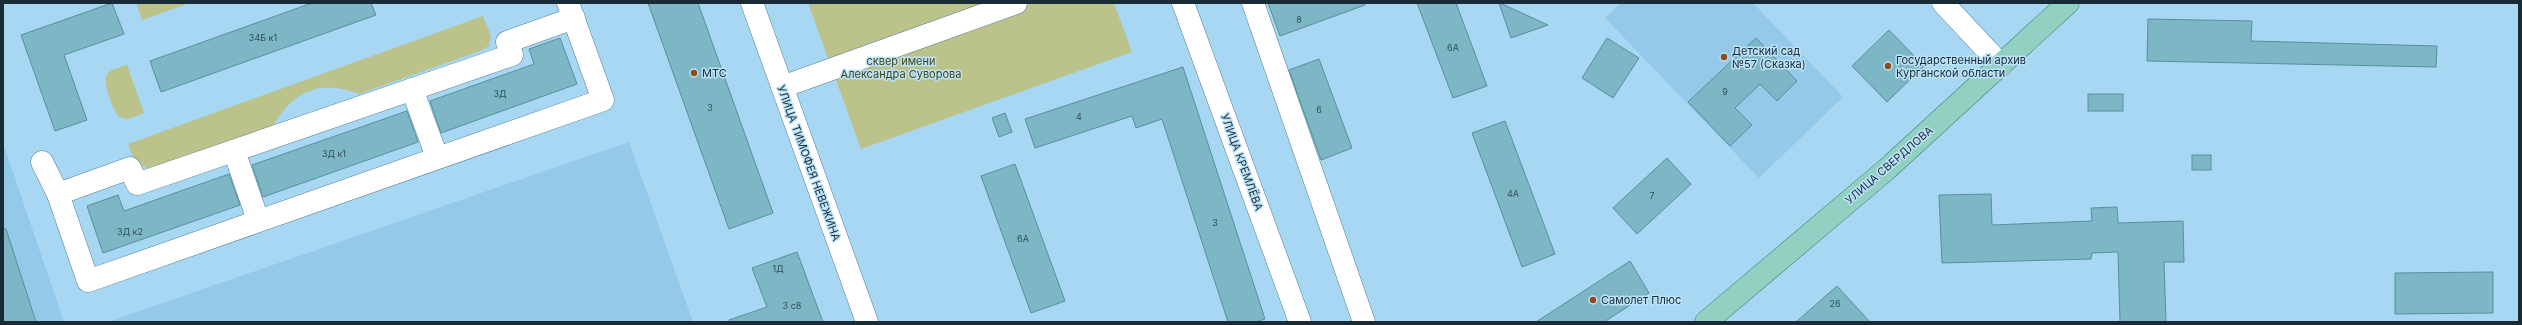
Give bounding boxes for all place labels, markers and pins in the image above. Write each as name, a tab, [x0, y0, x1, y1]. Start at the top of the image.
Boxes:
place label: Детский сад №57 (Сказка)	[1732, 44, 1806, 71]
marker: Детский сад №57 (Сказка)	[1719, 52, 1729, 62]
place label: Государственный архив Курганской области	[1896, 53, 2026, 80]
marker: Государственный архив Курганской области	[1883, 61, 1893, 71]
place label: МТС	[702, 66, 727, 80]
marker: МТС	[689, 68, 699, 78]
place label: Самолет Плюс	[1601, 293, 1681, 307]
marker: Самолет Плюс	[1588, 295, 1598, 305]

